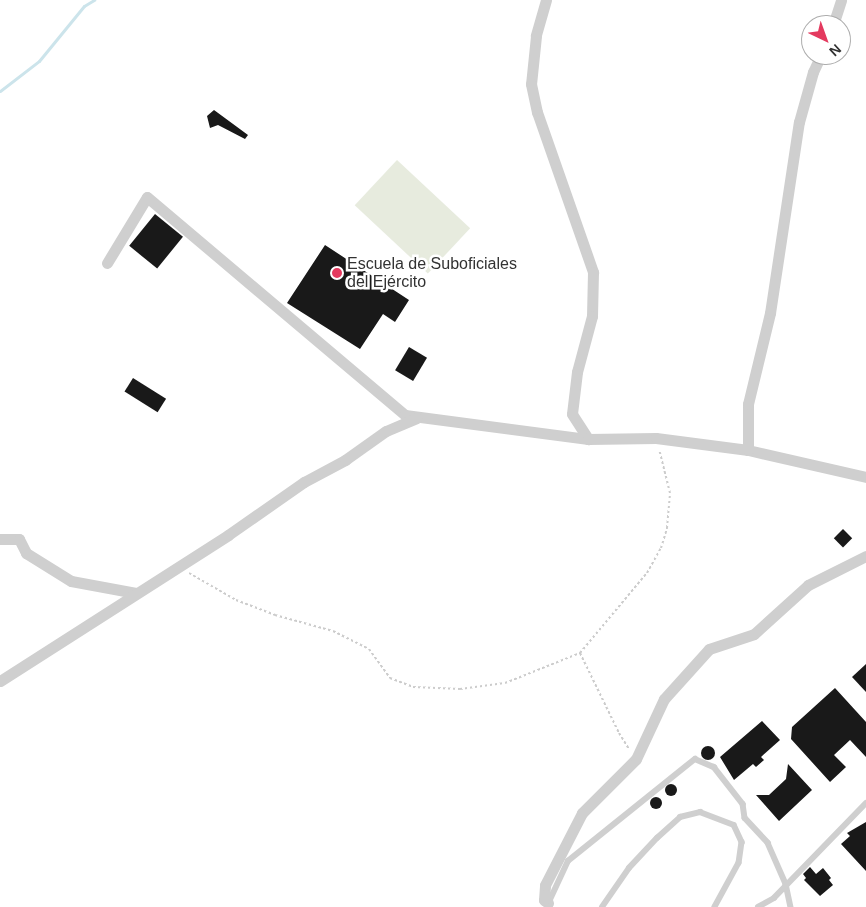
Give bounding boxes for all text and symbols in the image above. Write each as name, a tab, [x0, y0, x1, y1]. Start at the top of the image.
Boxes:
north arrow	[801, 15, 851, 65]
text: N	[826, 41, 844, 60]
place label: Escuela de Suboficiales del Ejército	[347, 254, 517, 292]
marker: Escuela de Suboficiales del Ejército	[331, 267, 343, 279]

